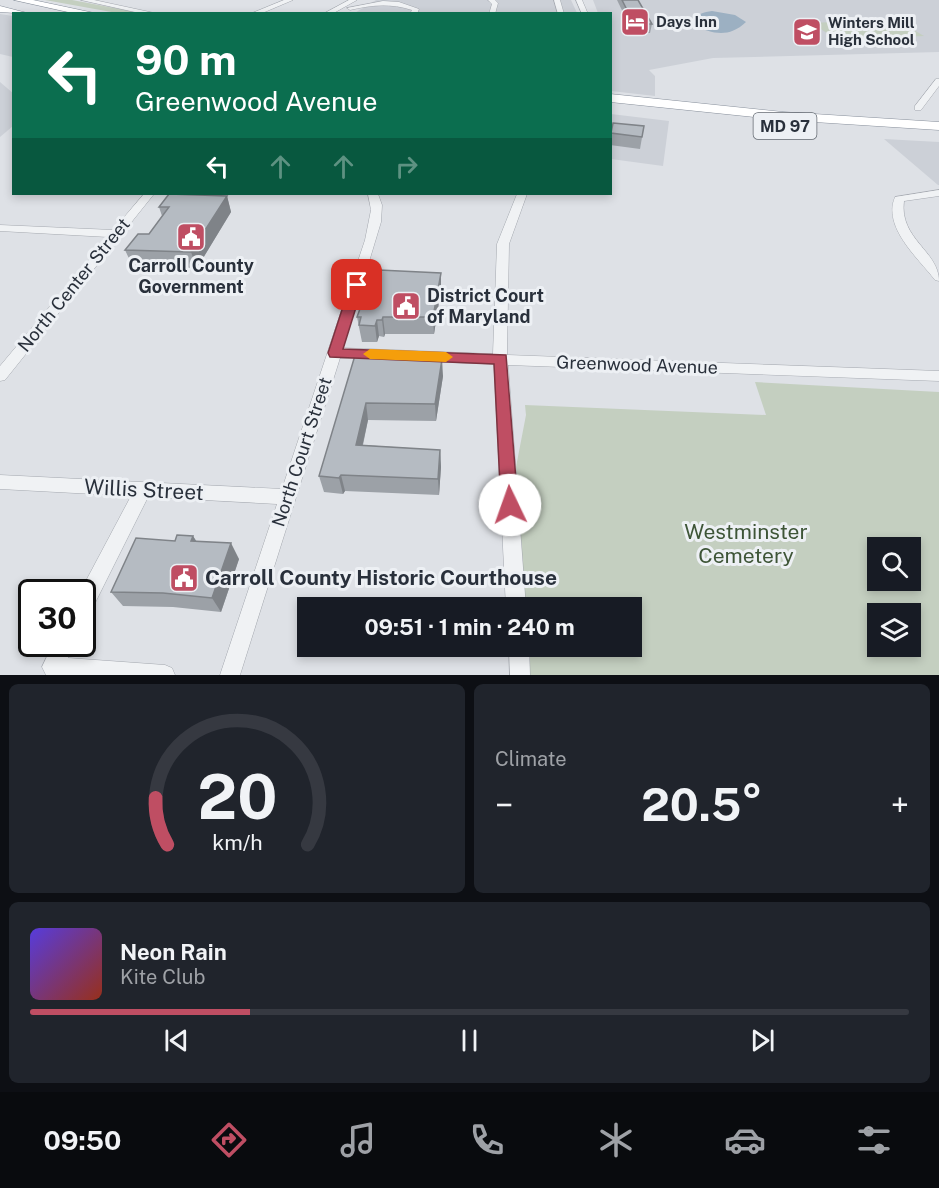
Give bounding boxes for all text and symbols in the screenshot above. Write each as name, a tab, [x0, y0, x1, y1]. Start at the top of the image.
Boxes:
hotel icon: Days Inn	[619, 6, 651, 38]
place label: Days Inn	[656, 13, 717, 30]
place label: Winters Mill High School	[828, 14, 915, 48]
school or university icon: Winters Mill High School	[791, 16, 823, 48]
text: 90 m	[135, 35, 237, 84]
icon: left	[36, 36, 114, 114]
text: Greenwood Avenue	[135, 85, 378, 117]
road number: MD 97	[754, 113, 816, 139]
icon: left	[201, 150, 234, 183]
icon: ahead	[264, 150, 297, 183]
icon: ahead	[327, 150, 360, 183]
icon: right	[390, 150, 423, 183]
street label: North Center Street	[13, 214, 134, 356]
public building icon: Carroll County Government	[175, 221, 207, 253]
place label: Carroll County Government	[128, 255, 254, 297]
pin	[331, 259, 382, 310]
icon: arrive	[340, 268, 373, 301]
place label: District Court of Maryland	[427, 285, 544, 327]
public building icon: District Court of Maryland	[390, 290, 422, 322]
street label: Greenwood Avenue	[556, 351, 718, 378]
street label: North Court Street	[267, 374, 336, 529]
position arrow	[478, 473, 542, 537]
street label: Willis Street	[84, 474, 205, 505]
park label: Westminster Cemetery	[684, 519, 808, 568]
map controls	[867, 537, 921, 657]
button: search	[867, 537, 921, 591]
public building icon: Carroll County Historic Courthouse	[168, 562, 200, 594]
place label: Carroll County Historic Courthouse	[205, 565, 557, 590]
speed limit sign: 30	[18, 579, 96, 657]
button: layers	[867, 603, 921, 657]
text: 09:51 · 1 min · 240 m	[364, 614, 575, 640]
text: Climate	[495, 747, 567, 771]
text: 20	[197, 760, 277, 833]
text: 20.5°	[641, 778, 763, 831]
text: −	[495, 786, 513, 824]
text: +	[891, 786, 909, 824]
text: km/h	[212, 831, 262, 856]
text: Neon Rain	[120, 939, 227, 965]
text: Kite Club	[120, 965, 205, 989]
icon: previous	[160, 1024, 193, 1057]
icon: pause	[453, 1024, 486, 1057]
icon: next	[746, 1024, 779, 1057]
icon: directions	[208, 1119, 250, 1161]
icon: music	[337, 1119, 379, 1161]
icon: phone	[466, 1119, 508, 1161]
icon: climate	[595, 1119, 637, 1161]
icon: car	[724, 1119, 766, 1161]
icon: filters	[853, 1119, 895, 1161]
text: 09:50	[43, 1124, 122, 1156]

